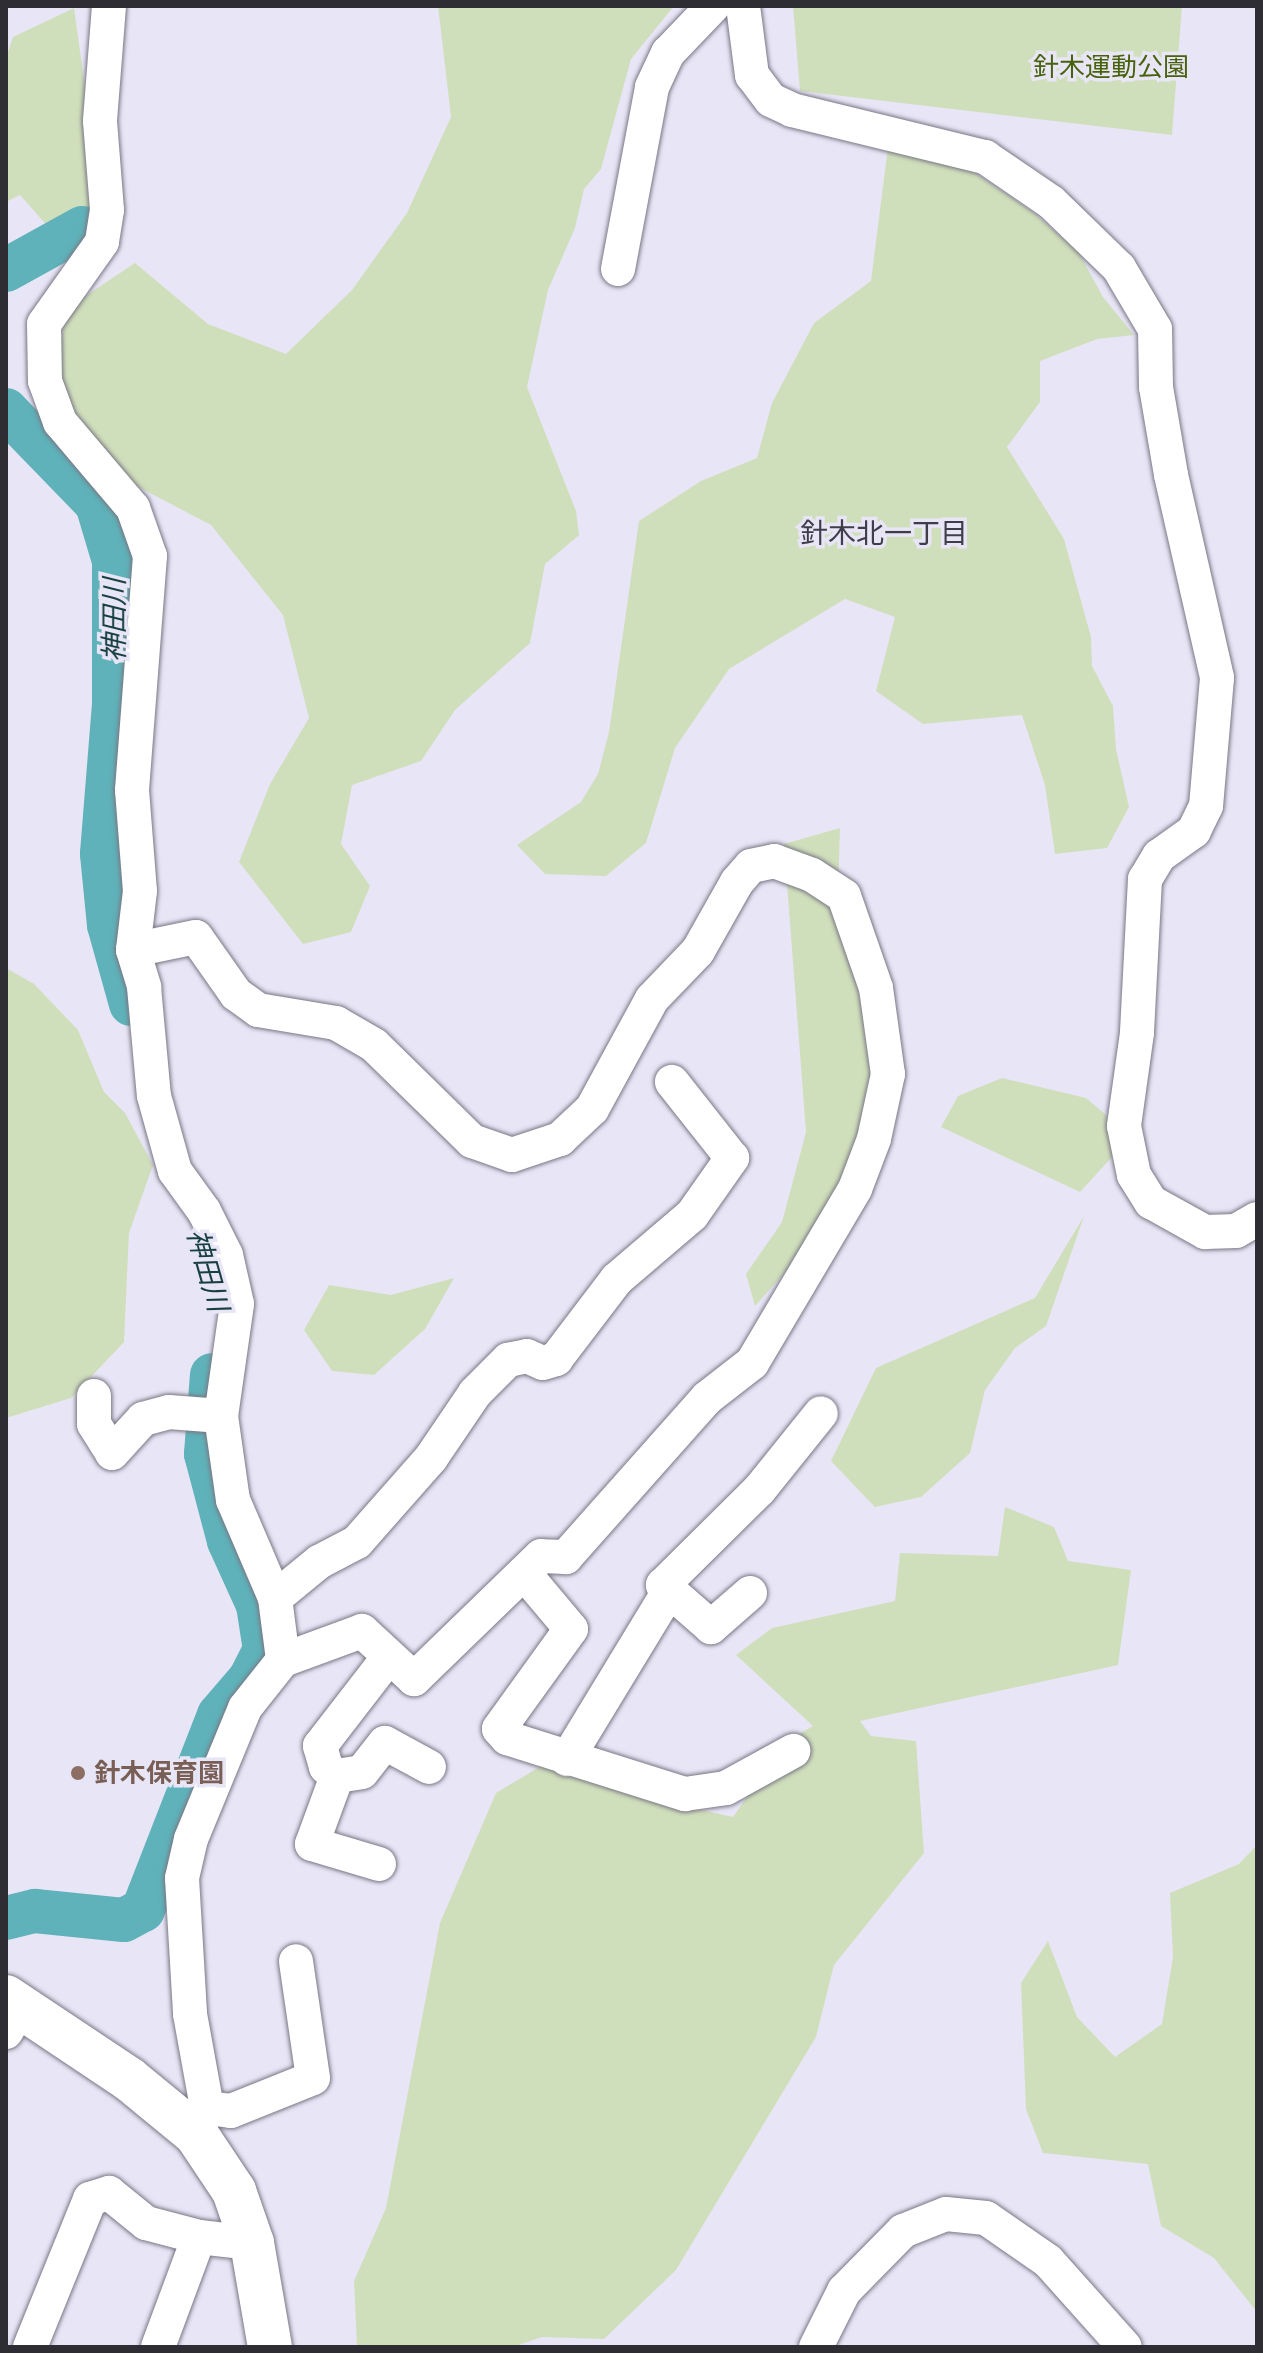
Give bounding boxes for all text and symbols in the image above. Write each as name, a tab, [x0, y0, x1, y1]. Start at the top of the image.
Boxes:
park label: 針木運動公園	[1033, 51, 1189, 83]
district label: 針木北一丁目	[800, 516, 968, 550]
water label: 神田川	[97, 578, 131, 662]
water label: 神田川	[180, 1225, 236, 1315]
place label: 針木保育園	[94, 1757, 224, 1789]
marker: 針木保育園	[69, 1764, 87, 1782]

